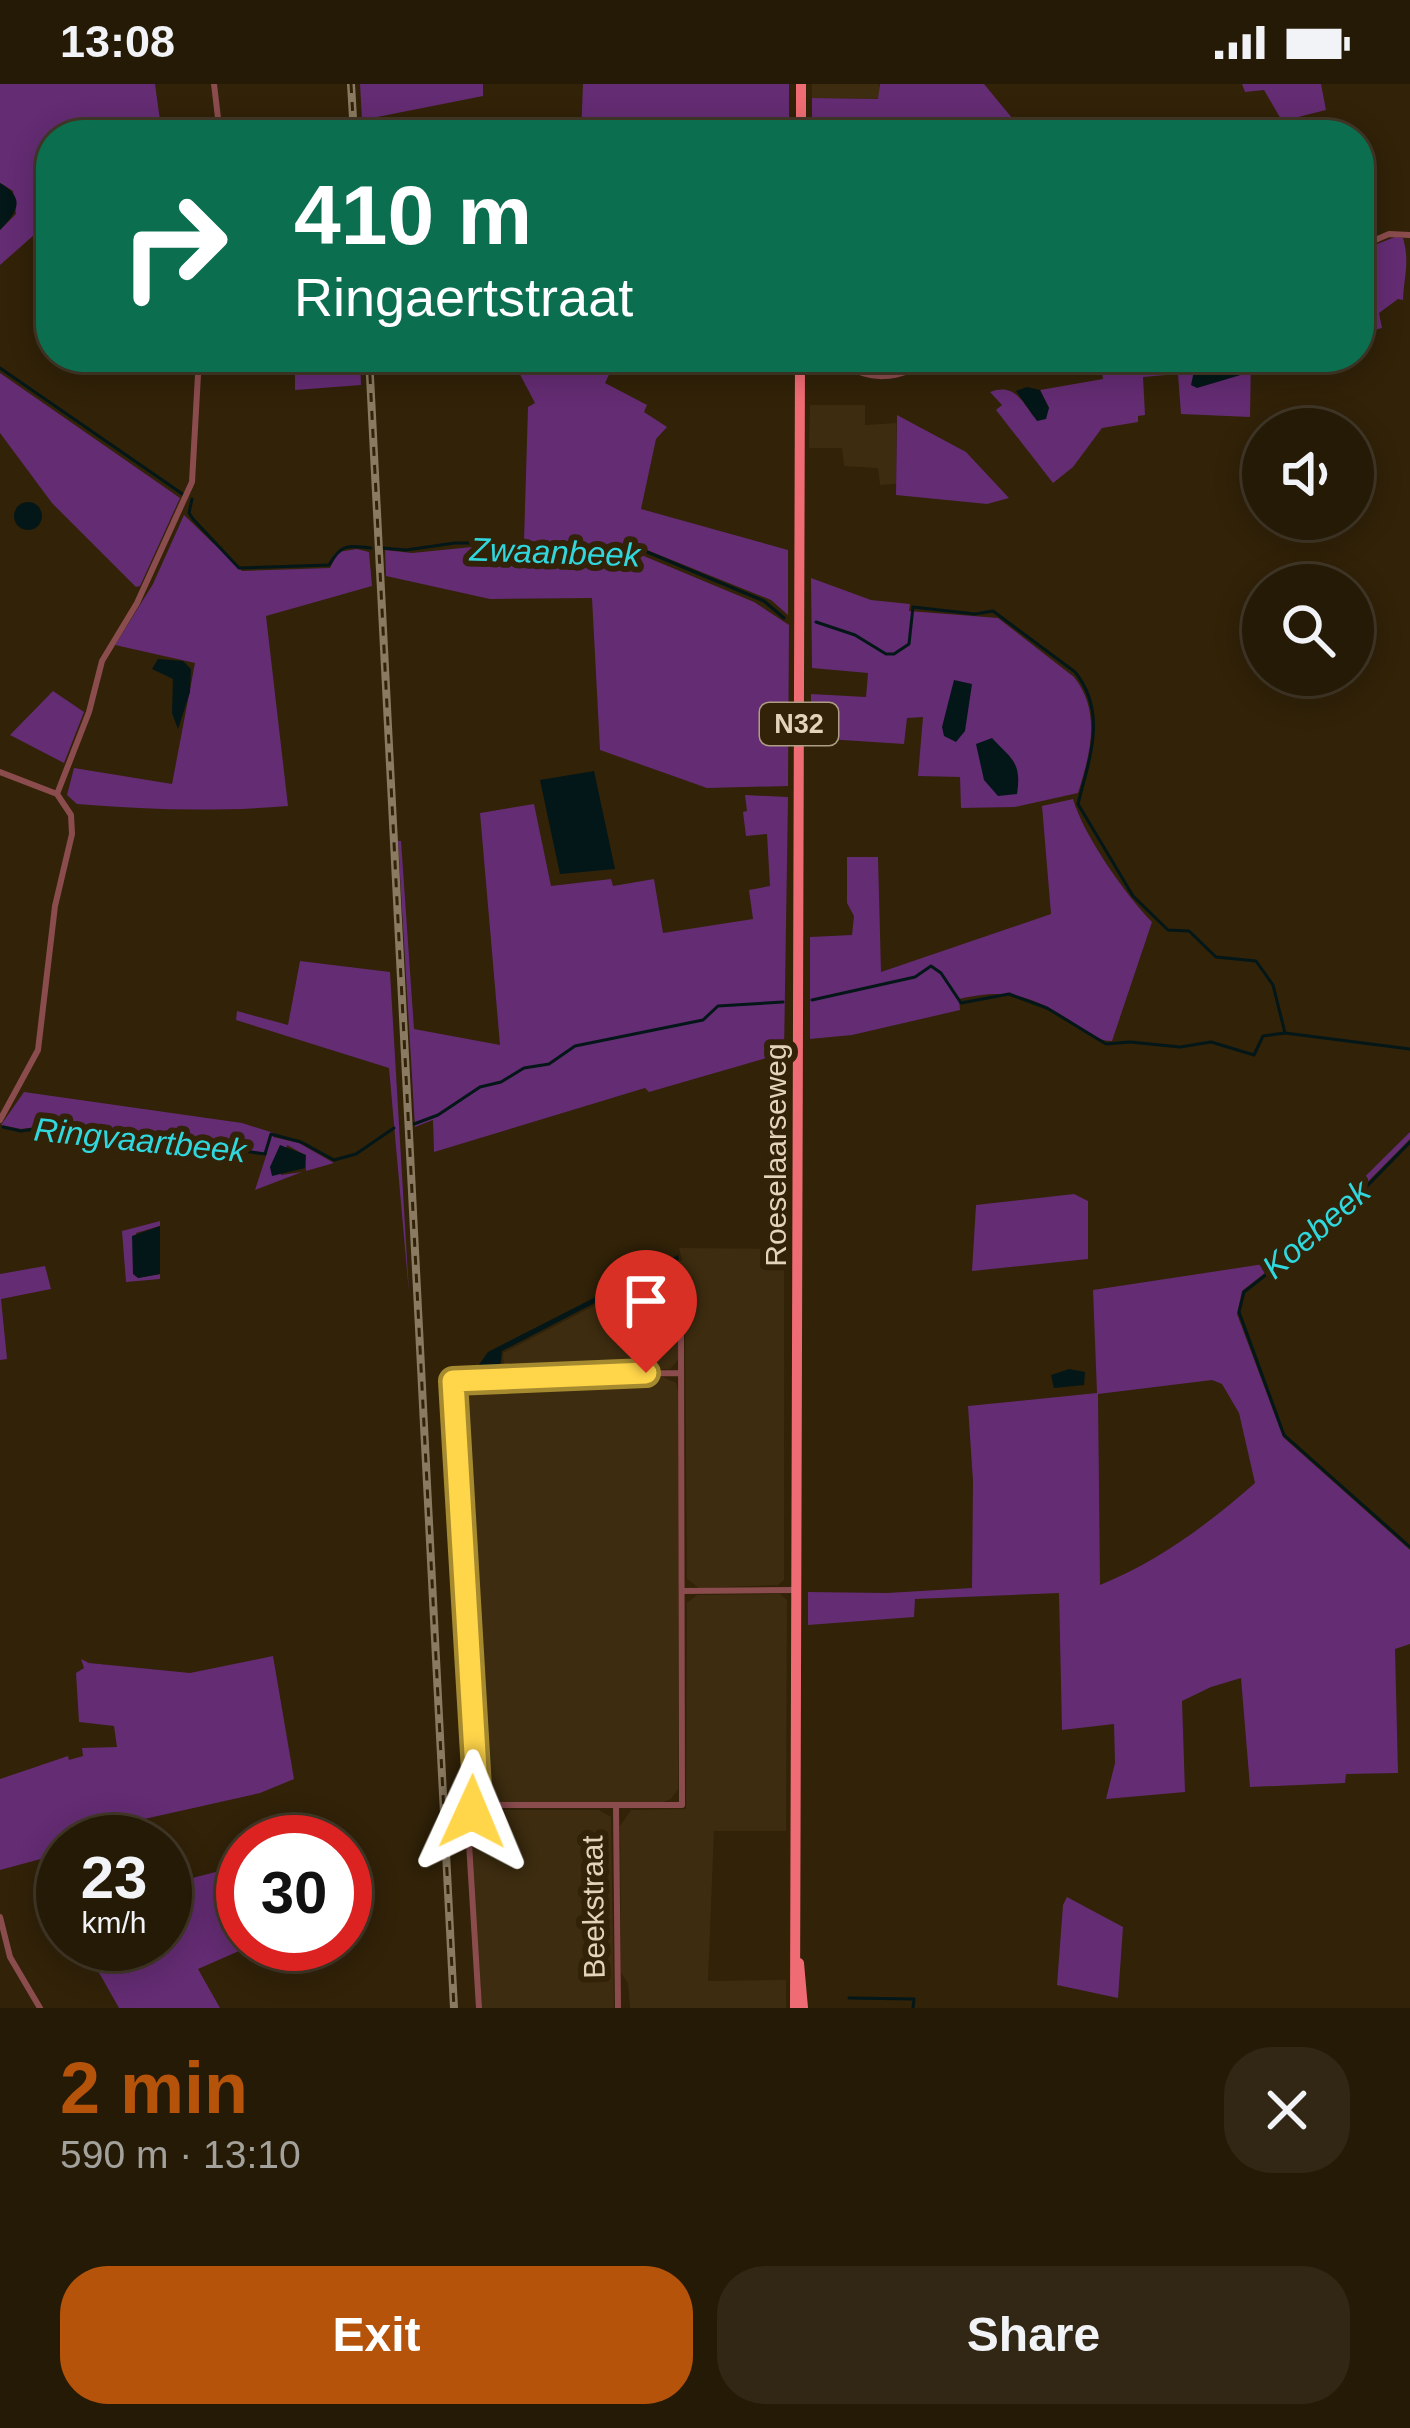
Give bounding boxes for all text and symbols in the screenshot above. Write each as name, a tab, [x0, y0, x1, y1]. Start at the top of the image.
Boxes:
text: 13:08	[60, 16, 175, 67]
icon: right	[96, 168, 252, 324]
text: 410 m	[294, 168, 532, 262]
text: Ringaertstraat	[294, 267, 633, 327]
map controls	[1242, 408, 1374, 696]
button: sound	[1242, 408, 1374, 540]
water label: Zwaanbeek	[468, 530, 642, 574]
button: search	[1242, 564, 1374, 696]
road number: N32	[760, 703, 838, 745]
street label: Roeselaarseweg	[759, 1043, 792, 1267]
water label: Ringvaartbeek	[32, 1110, 249, 1170]
water label: Koebeek	[1255, 1171, 1378, 1286]
pin	[595, 1250, 697, 1373]
icon: arrive	[613, 1268, 679, 1334]
position arrow	[409, 1749, 535, 1875]
speed limit sign: 30	[216, 1815, 372, 1971]
street label: Beekstraat	[575, 1834, 611, 1979]
text: 23	[81, 1844, 147, 1911]
text: km/h	[81, 1906, 147, 1939]
button: close	[1224, 2047, 1350, 2173]
text: 2 min	[60, 2048, 248, 2128]
text: 590 m · 13:10	[60, 2133, 301, 2176]
button: Exit	[60, 2266, 693, 2404]
button: Share	[717, 2266, 1350, 2404]

